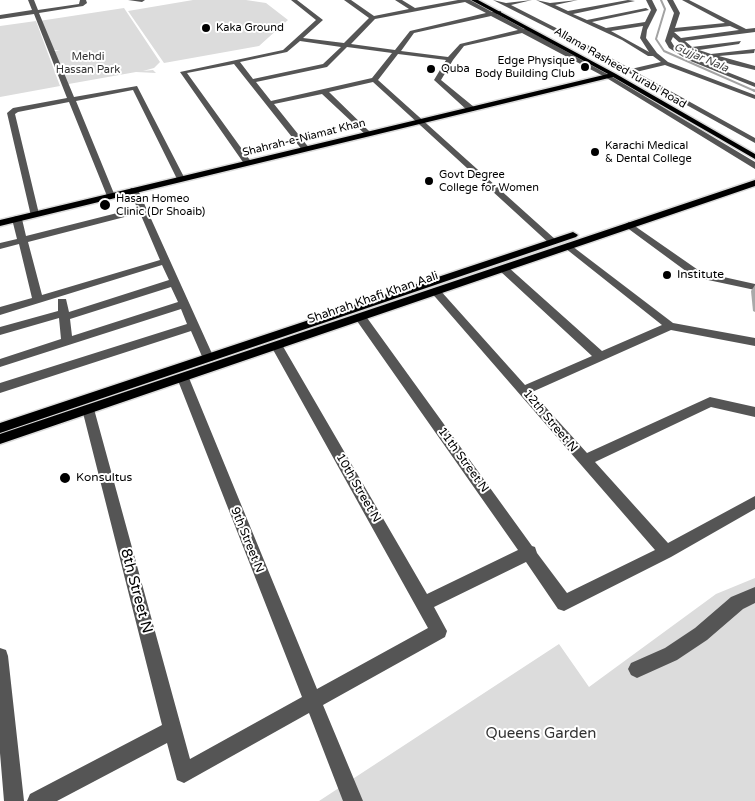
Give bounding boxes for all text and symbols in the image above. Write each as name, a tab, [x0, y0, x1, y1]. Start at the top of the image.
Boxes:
place label: Kaka Ground	[216, 21, 284, 35]
marker: Kaka Ground	[200, 22, 212, 34]
street label: Allama Rasheed Turabi Road	[552, 25, 688, 111]
water label: Gujjar Nala	[672, 41, 730, 75]
park label: Mehdi Hassan Park	[56, 50, 120, 76]
place label: Edge Physique Body Building Club	[475, 54, 575, 80]
marker: Edge Physique Body Building Club	[579, 61, 591, 73]
place label: Quba	[441, 62, 470, 76]
marker: Quba	[425, 63, 437, 75]
street label: Shahrah-e-Niamat Khan	[241, 116, 367, 160]
place label: Karachi Medical & Dental College	[605, 139, 692, 165]
marker: Karachi Medical & Dental College	[589, 146, 601, 158]
place label: Govt Degree College for Women	[439, 168, 539, 194]
marker: Govt Degree College for Women	[423, 175, 435, 187]
place label: Hasan Homeo Clinic (Dr Shoaib)	[116, 192, 205, 218]
marker: Hasan Homeo Clinic (Dr Shoaib)	[98, 198, 112, 212]
place label: Institute	[677, 268, 724, 282]
street label: Shahrah Khafi Khan Aali	[306, 269, 440, 327]
marker: Institute	[661, 269, 673, 281]
street label: 12th Street N	[520, 387, 580, 455]
street label: 11th Street N	[435, 425, 491, 495]
street label: 10th Street N	[332, 451, 384, 525]
marker: Konsultus	[58, 471, 72, 485]
place label: Konsultus	[76, 471, 132, 485]
street label: 9th Street N	[227, 505, 267, 575]
street label: 8th Street N	[116, 547, 156, 635]
park label: Queens Garden	[486, 725, 596, 743]

